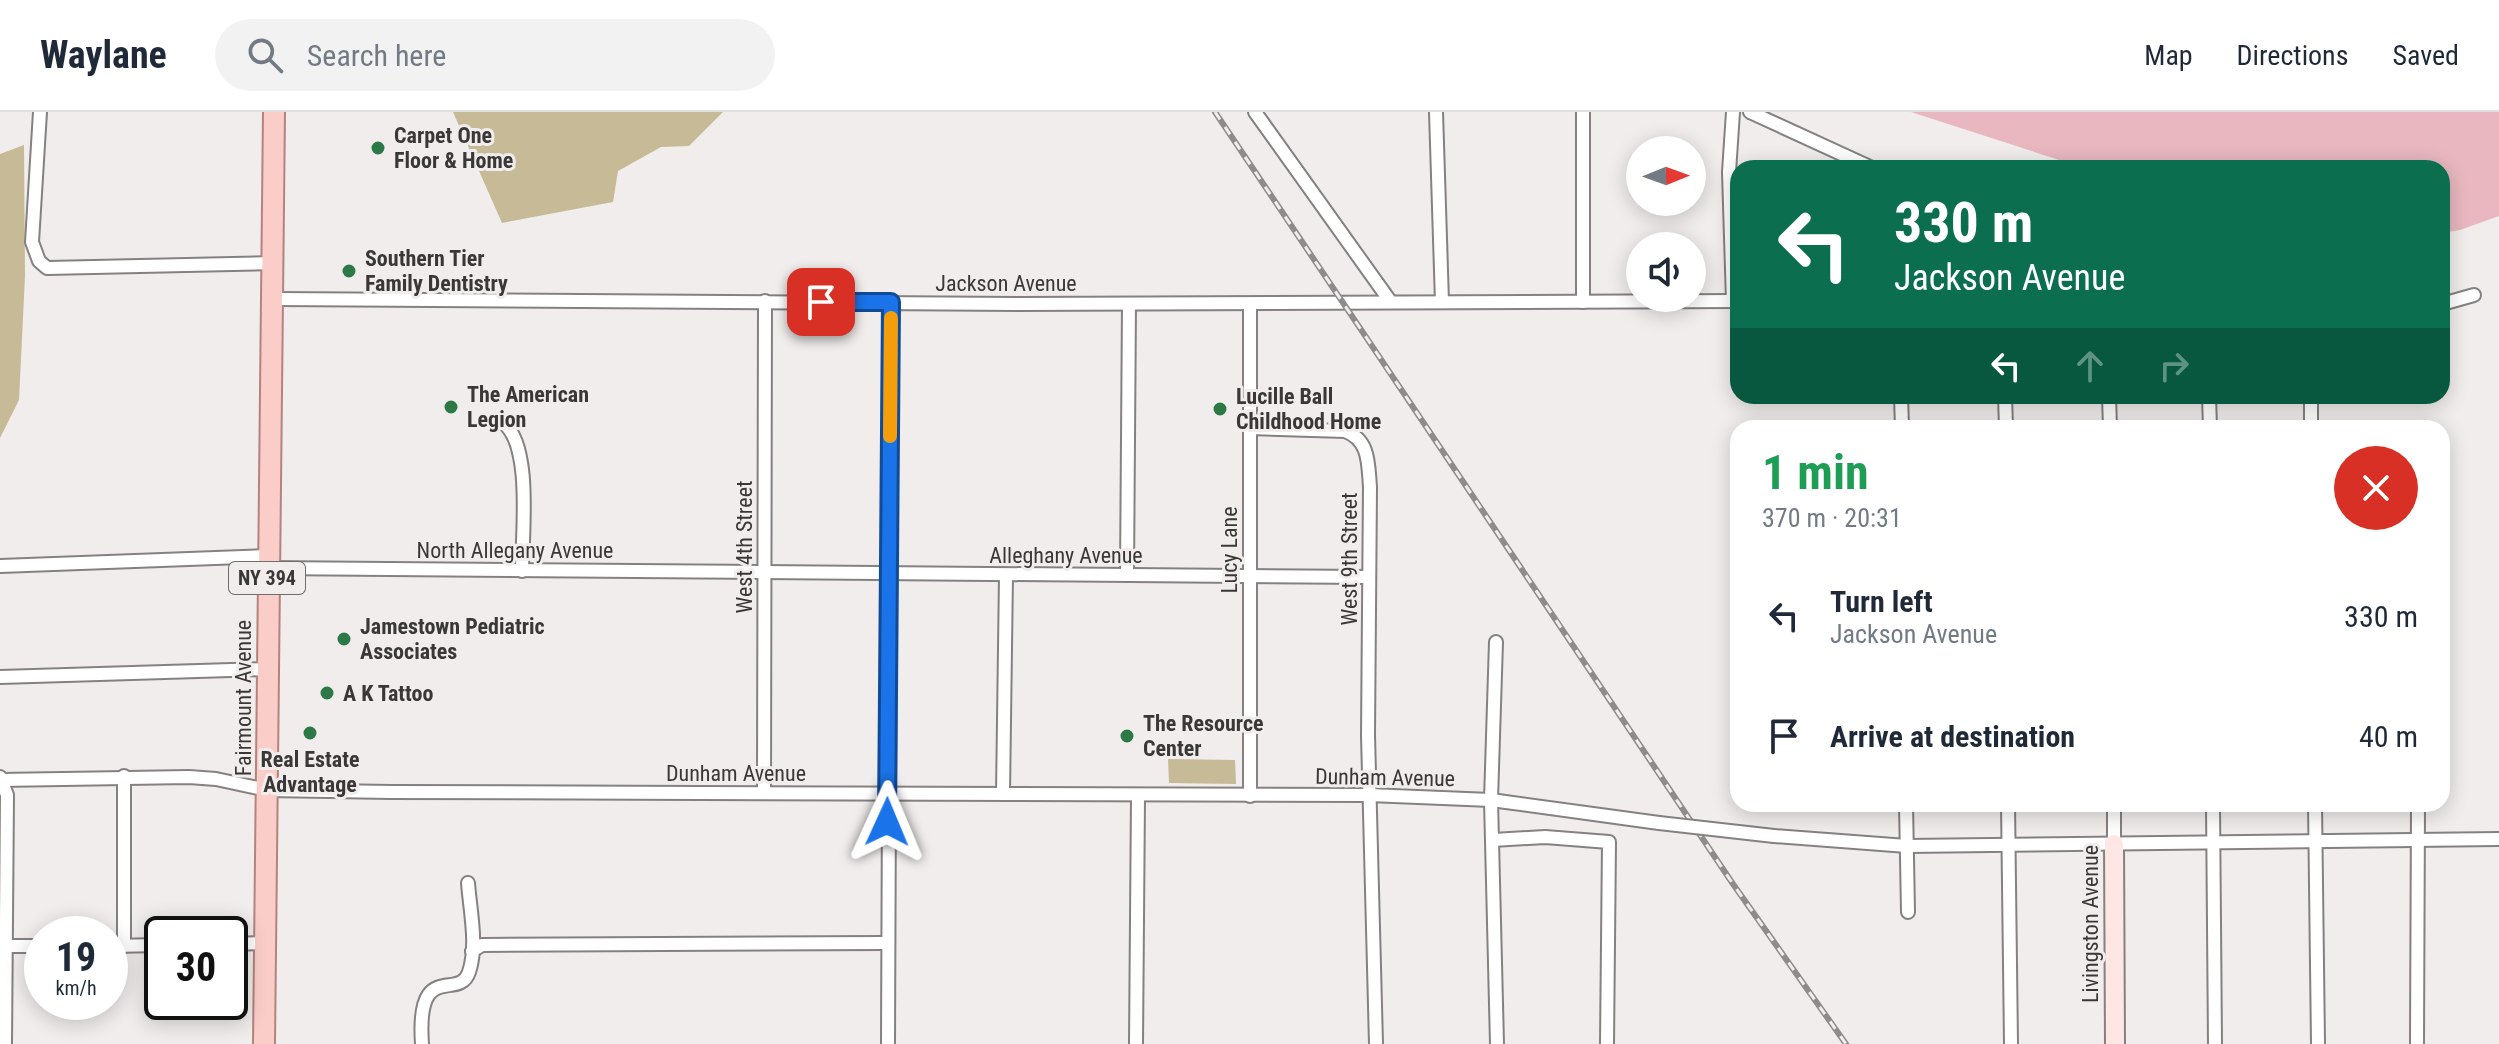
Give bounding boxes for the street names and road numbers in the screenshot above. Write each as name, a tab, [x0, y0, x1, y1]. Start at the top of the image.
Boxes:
street label: Jackson Avenue	[935, 271, 1077, 296]
street label: West 4th Street	[732, 481, 757, 613]
street label: West 9th Street	[1337, 493, 1362, 625]
street label: Lucy Lane	[1217, 507, 1242, 593]
street label: North Allegany Avenue	[417, 538, 613, 563]
street label: Alleghany Avenue	[989, 543, 1143, 568]
road number: NY 394	[229, 562, 305, 594]
street label: Fairmount Avenue	[231, 620, 256, 776]
street label: Dunham Avenue	[666, 761, 806, 786]
street label: Dunham Avenue	[1315, 764, 1455, 791]
street label: Livingston Avenue	[2078, 845, 2103, 1003]

